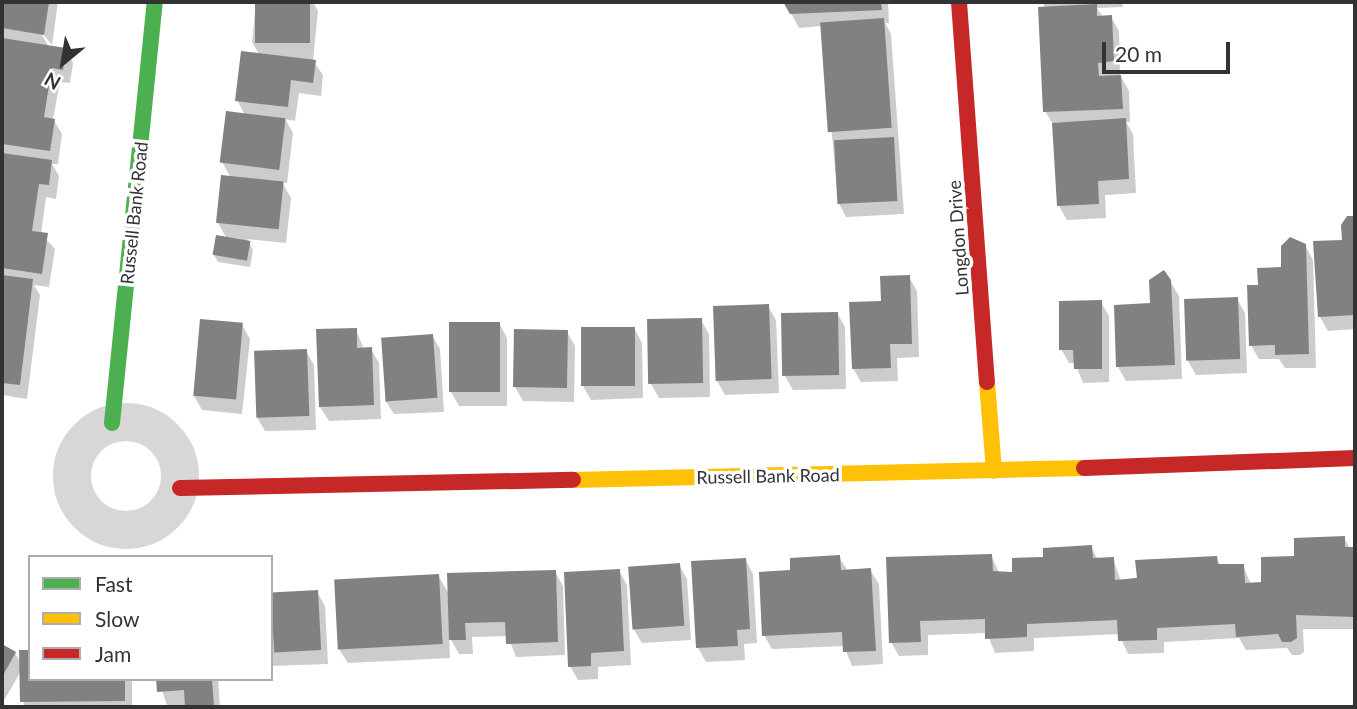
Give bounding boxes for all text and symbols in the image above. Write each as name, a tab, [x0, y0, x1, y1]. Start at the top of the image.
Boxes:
north arrow	[28, 28, 98, 98]
scale bar	[1105, 28, 1233, 72]
text: 20 m	[1115, 41, 1162, 66]
text: N	[40, 68, 64, 95]
street label: Russell Bank Road	[116, 141, 152, 285]
street label: Longdon Drive	[943, 179, 973, 297]
street label: Russell Bank Road	[696, 464, 840, 488]
legend	[28, 555, 273, 681]
text: Fast	[95, 571, 132, 596]
text: Slow	[95, 606, 139, 631]
text: Jam	[95, 641, 131, 666]

